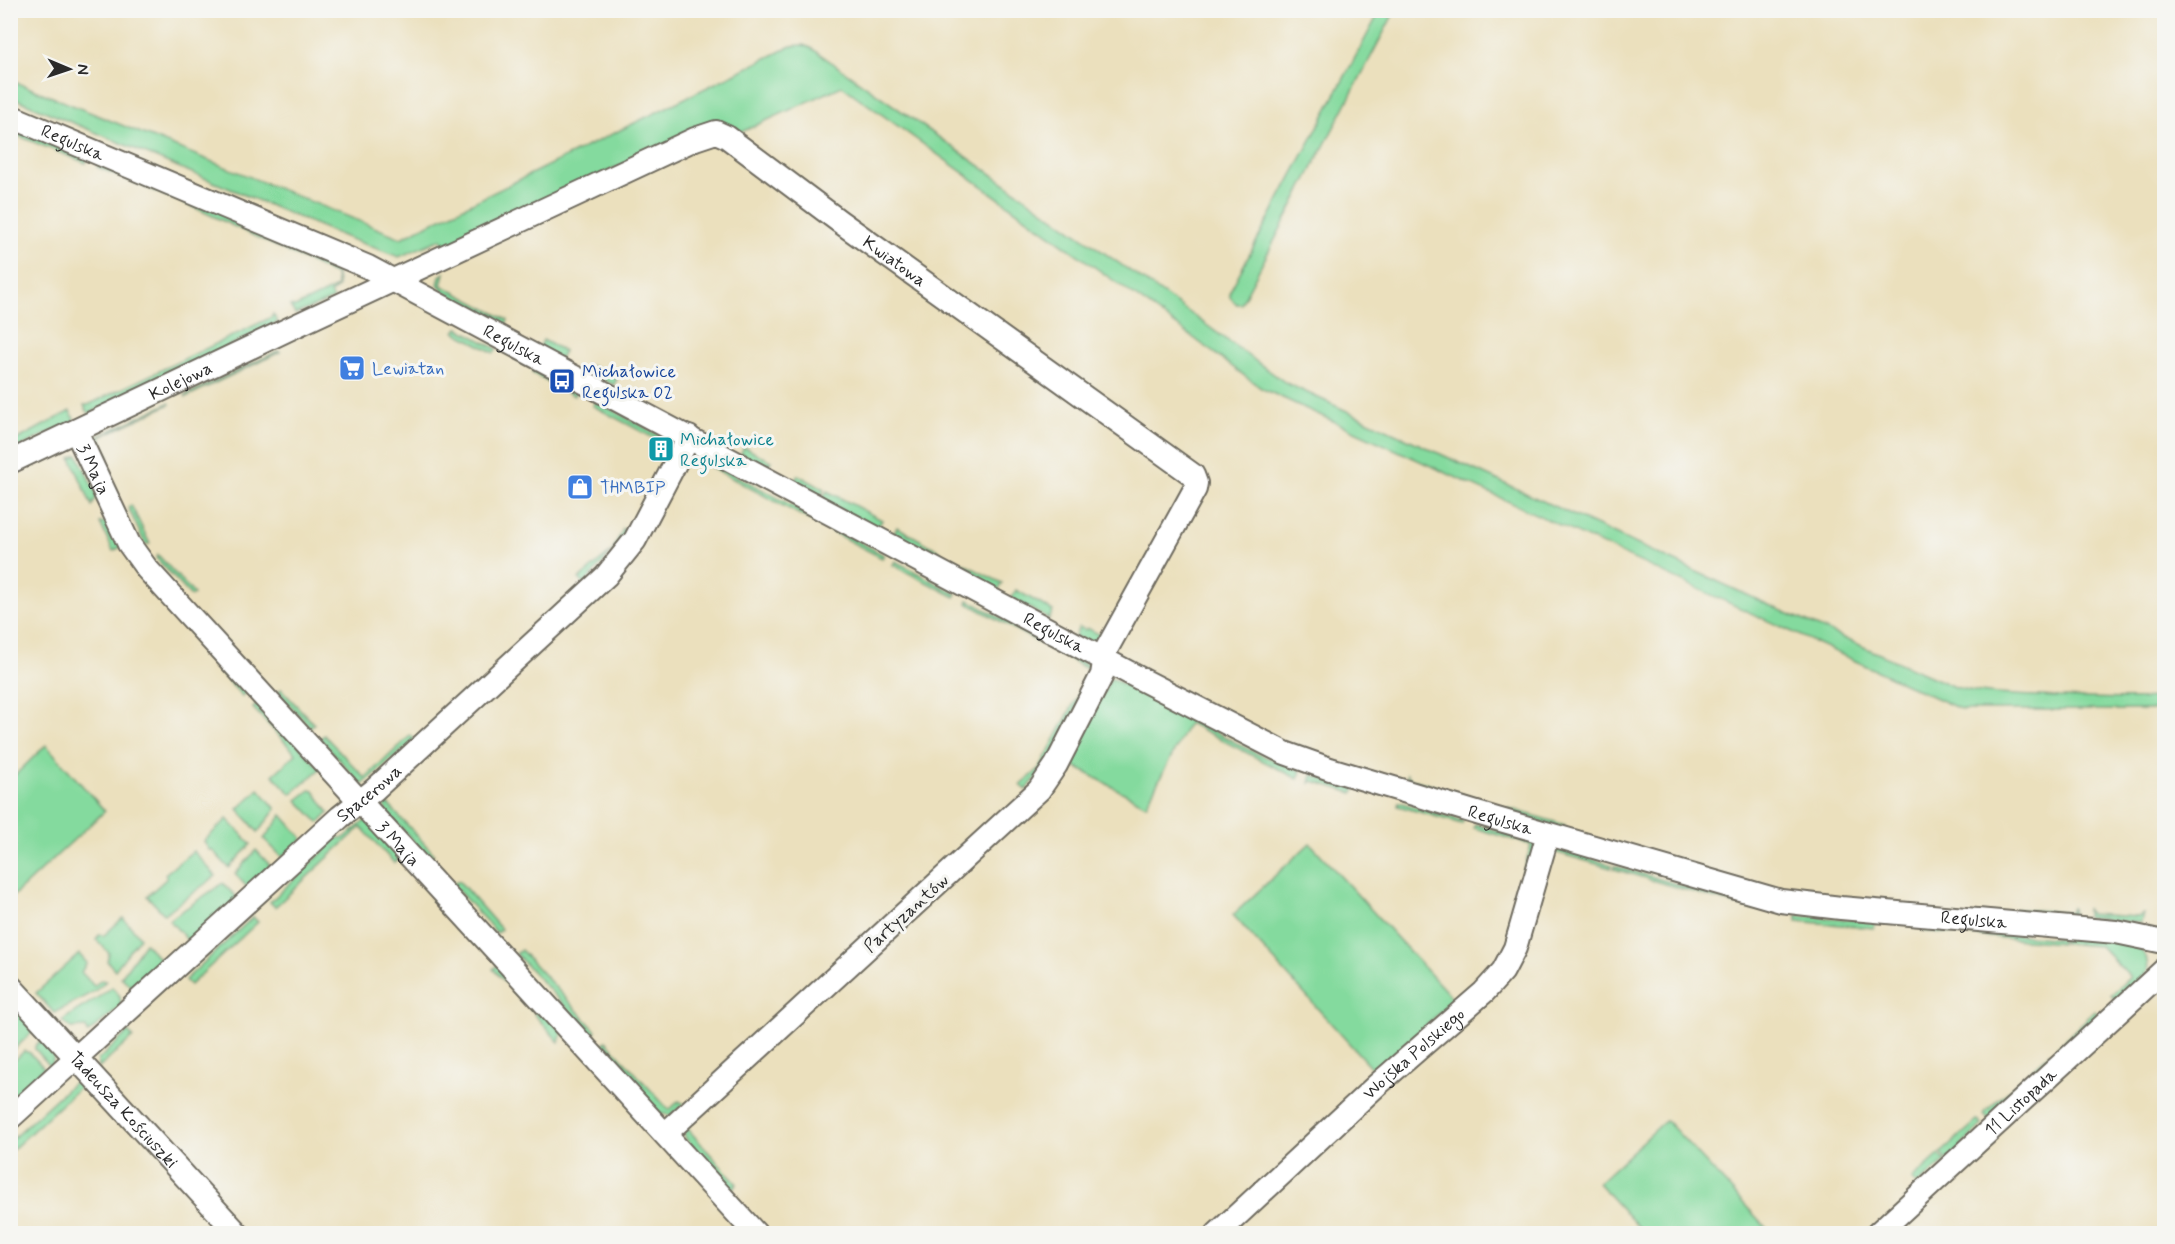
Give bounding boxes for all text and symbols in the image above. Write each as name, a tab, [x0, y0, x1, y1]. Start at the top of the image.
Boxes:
north arrow	[39, 39, 99, 99]
text: N	[72, 64, 93, 75]
street label: Regulska	[37, 119, 108, 167]
street label: Kwiatowa	[857, 231, 931, 293]
street label: Regulska	[479, 319, 549, 372]
supermarket icon: Lewiatan	[337, 353, 367, 383]
street label: Kolejowa	[146, 356, 217, 407]
place label: Lewiatan	[372, 357, 444, 381]
place label: Michałowice Regulska 02	[582, 360, 676, 407]
bus stop icon: Michałowice Regulska 02	[547, 366, 577, 396]
place label: Michałowice Regulska	[680, 428, 774, 475]
building icon: Michałowice Regulska	[646, 434, 676, 464]
street label: 3 Maja	[71, 440, 115, 499]
shop icon: THMBIP	[565, 472, 595, 502]
place label: THMBIP	[600, 476, 666, 500]
street label: Regulska	[1019, 607, 1089, 660]
street label: Spacerowa	[332, 759, 407, 828]
street label: Regulska	[1465, 800, 1536, 842]
street label: 3 Maja	[371, 816, 425, 872]
street label: Partyzantów	[859, 869, 955, 959]
street label: Regulska	[1940, 906, 2008, 935]
street label: Wojska Polskiego	[1358, 1003, 1471, 1105]
street label: Tadeusza Kościuszki	[63, 1047, 183, 1174]
street label: 11 Listopada	[1980, 1063, 2063, 1142]

